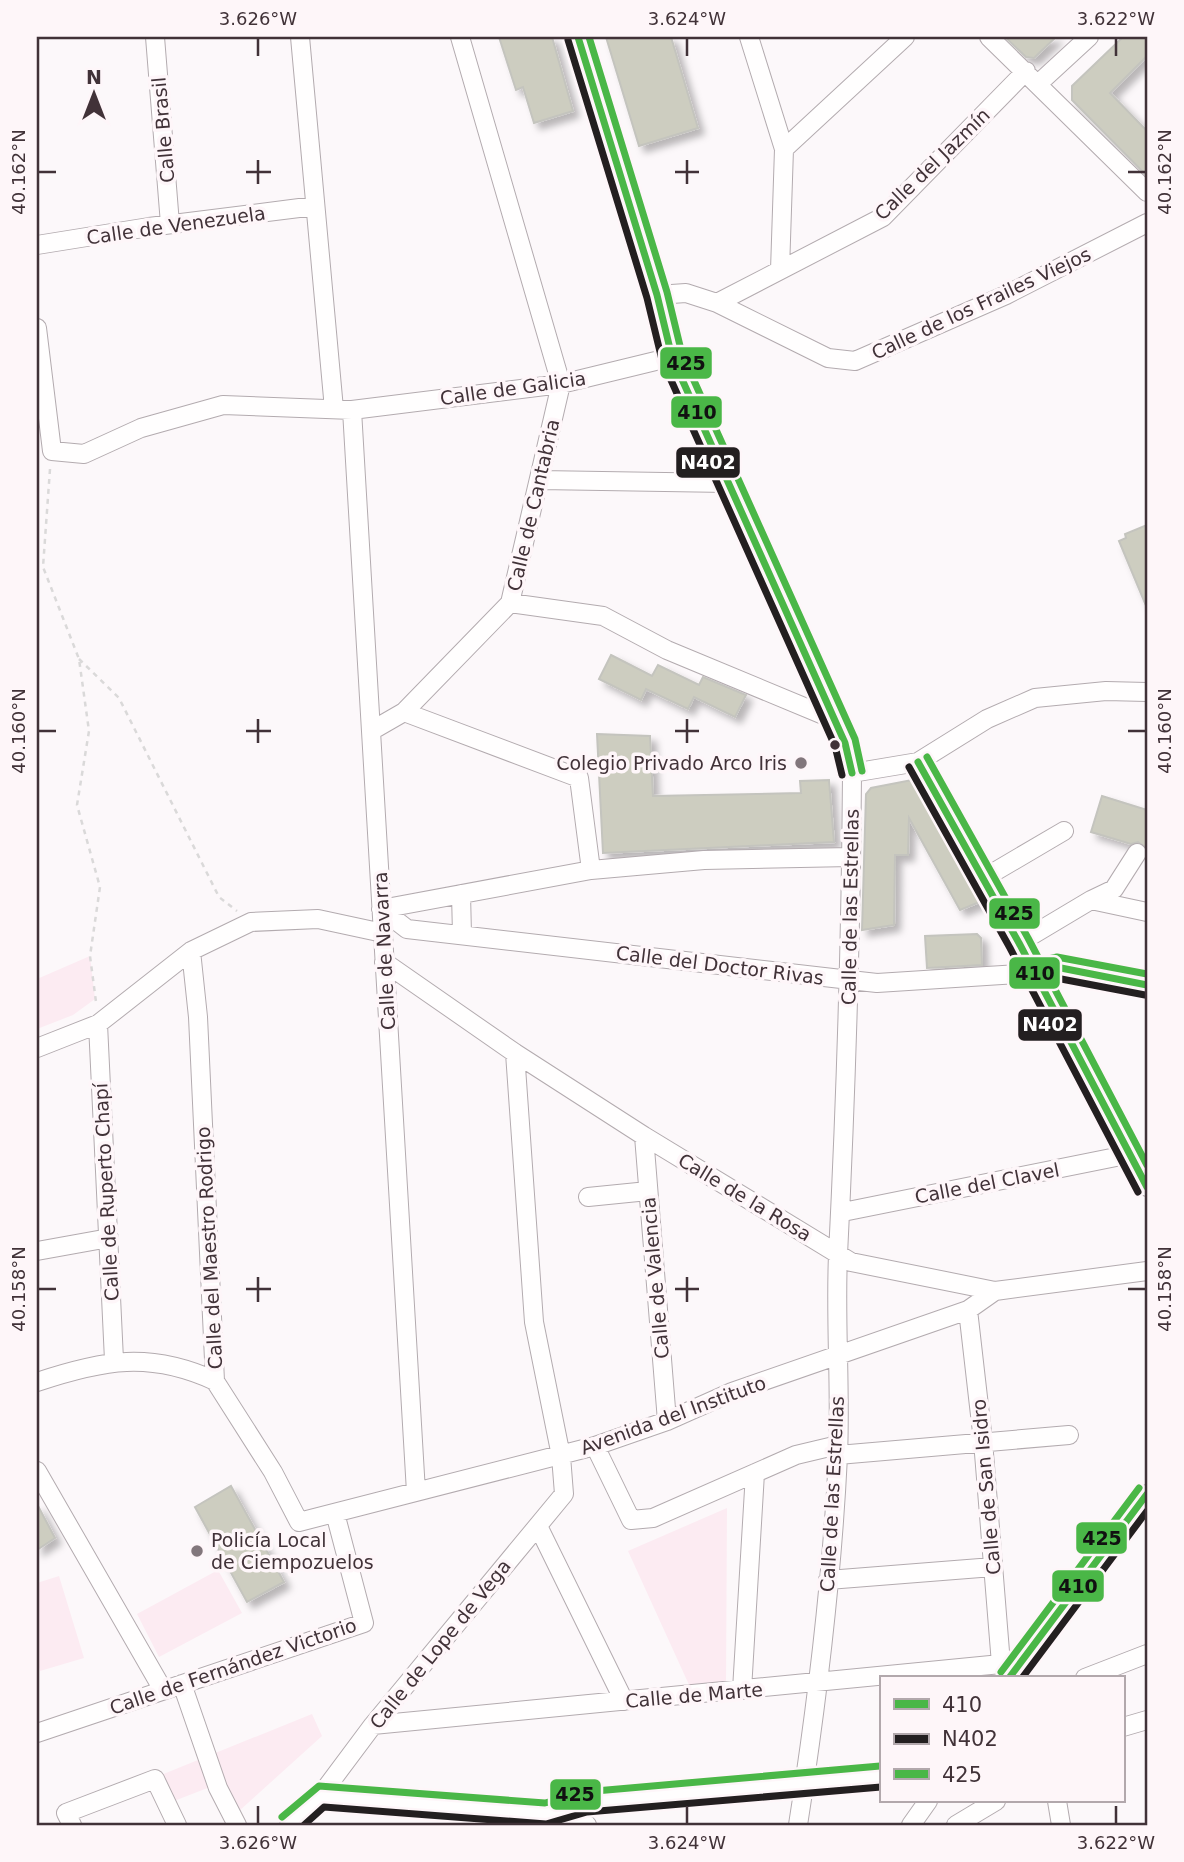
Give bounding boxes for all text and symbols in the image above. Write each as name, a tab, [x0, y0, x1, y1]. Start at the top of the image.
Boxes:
text: 3.626°W	[219, 8, 297, 29]
text: 3.624°W	[648, 8, 726, 29]
text: 3.622°W	[1077, 8, 1155, 29]
north arrow	[60, 60, 130, 130]
text: N	[86, 66, 102, 88]
street label: Calle Brasil	[147, 76, 179, 184]
street label: Calle del Jazmín	[870, 104, 994, 224]
text: 40.162°N	[8, 129, 29, 215]
text: 40.162°N	[1154, 129, 1175, 215]
street label: Calle de Venezuela	[85, 202, 267, 248]
street label: Calle de los Frailes Viejos	[868, 242, 1094, 364]
line badge: 425	[659, 346, 713, 380]
text: 425	[666, 352, 706, 374]
street label: Calle de Galicia	[439, 367, 587, 409]
line badge: 410	[670, 395, 723, 429]
text: 410	[677, 401, 717, 423]
street label: Calle de Cantabria	[503, 417, 563, 593]
line badge: N402	[675, 446, 741, 479]
text: N402	[680, 451, 736, 473]
text: 40.160°N	[8, 688, 29, 774]
text: 40.160°N	[1154, 688, 1175, 774]
unlabelled marker	[828, 738, 842, 752]
place label: Colegio Privado Arco Iris	[556, 752, 787, 774]
marker: Colegio Privado Arco Iris	[793, 755, 809, 771]
street label: Calle de las Estrellas	[837, 809, 863, 1005]
street label: Calle de Navarra	[369, 871, 399, 1031]
line badge: 425	[988, 897, 1041, 930]
text: 425	[994, 902, 1034, 924]
street label: Calle del Doctor Rivas	[615, 941, 825, 989]
line badge: 410	[1008, 956, 1061, 990]
text: 410	[1015, 962, 1055, 984]
line badge: N402	[1017, 1008, 1083, 1042]
text: N402	[1022, 1013, 1078, 1035]
street label: Calle de Ruperto Chapí	[89, 1082, 123, 1302]
street label: Calle del Maestro Rodrigo	[192, 1126, 226, 1370]
street label: Calle de la Rosa	[674, 1149, 816, 1245]
street label: Calle del Clavel	[913, 1158, 1061, 1208]
street label: Calle de Valencia	[637, 1196, 673, 1360]
text: 40.158°N	[8, 1246, 29, 1332]
text: 40.158°N	[1154, 1246, 1175, 1332]
street label: Avenida del Instituto	[577, 1371, 769, 1459]
street label: Calle de las Estrellas	[816, 1395, 848, 1593]
street label: Calle de San Isidro	[967, 1398, 1005, 1576]
line badge: 425	[1075, 1521, 1128, 1555]
text: 425	[1082, 1527, 1122, 1549]
place label: Policía Local de Ciempozuelos	[211, 1529, 374, 1573]
marker: Policía Local de Ciempozuelos	[189, 1543, 205, 1559]
street label: Calle de Lope de Vega	[365, 1555, 515, 1733]
line badge: 410	[1051, 1569, 1105, 1603]
text: 410	[1058, 1575, 1098, 1597]
street label: Calle de Fernández Victorio	[107, 1613, 359, 1719]
legend	[880, 1676, 1124, 1802]
street label: Calle de Marte	[624, 1678, 764, 1712]
text: 410	[942, 1693, 982, 1717]
text: N402	[942, 1727, 998, 1751]
text: 425	[942, 1763, 982, 1787]
line badge: 425	[549, 1778, 602, 1811]
text: 425	[555, 1783, 595, 1805]
text: 3.626°W	[219, 1832, 297, 1853]
text: 3.624°W	[648, 1832, 726, 1853]
text: 3.622°W	[1077, 1832, 1155, 1853]

